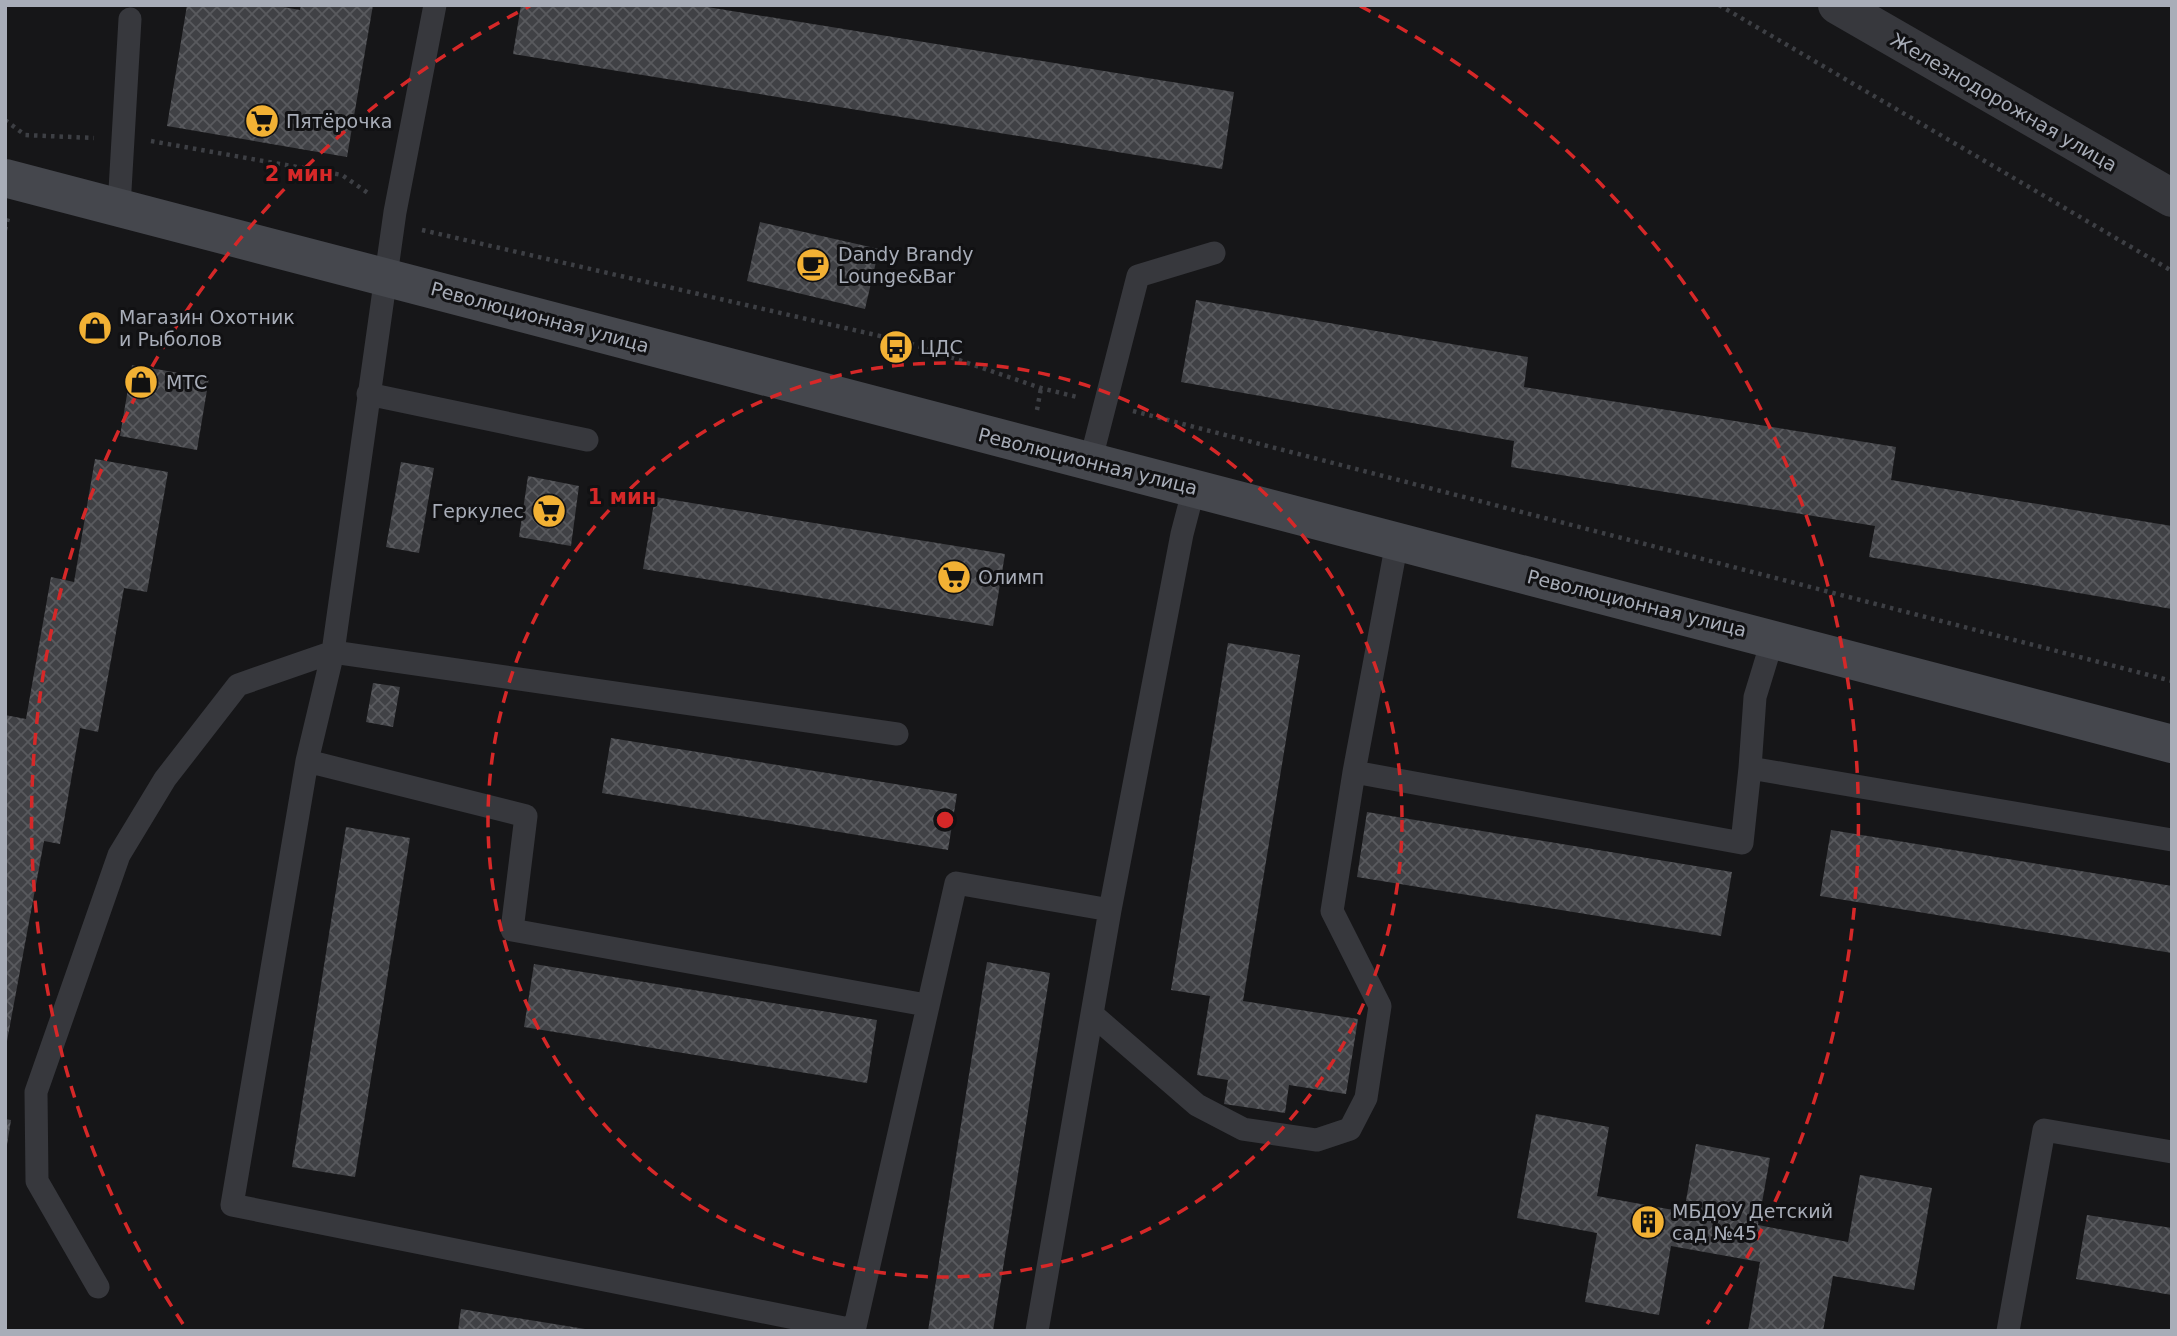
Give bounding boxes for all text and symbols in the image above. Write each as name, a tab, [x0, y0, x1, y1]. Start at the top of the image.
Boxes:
street label: Железнодорожная улица	[1887, 28, 2121, 176]
supermarket icon: Пятёрочка	[243, 102, 281, 140]
place label: Пятёрочка	[286, 110, 393, 132]
text: 2 мин	[265, 162, 333, 186]
place label: Dandy Brandy Lounge&Bar	[838, 243, 974, 287]
cafe icon: Dandy Brandy Lounge&Bar	[794, 246, 832, 284]
street label: Революционная улица	[428, 277, 652, 357]
place label: Магазин Охотник и Рыболов	[119, 306, 295, 350]
shop icon: Магазин Охотник и Рыболов	[76, 309, 114, 347]
bus stop icon: ЦДС	[877, 328, 915, 366]
place label: ЦДС	[920, 336, 963, 358]
shop icon: МТС	[122, 363, 160, 401]
place label: МТС	[166, 371, 207, 393]
street label: Революционная улица	[976, 423, 1200, 499]
text: 1 мин	[588, 485, 656, 509]
supermarket icon: Геркулес	[530, 492, 568, 530]
place label: Геркулес	[432, 500, 524, 522]
supermarket icon: Олимп	[935, 558, 973, 596]
street label: Революционная улица	[1525, 565, 1749, 641]
place label: Олимп	[978, 566, 1044, 588]
centre of rings	[933, 808, 957, 832]
place label: МБДОУ Детский сад №45	[1672, 1200, 1833, 1244]
building icon: МБДОУ Детский сад №45	[1629, 1203, 1667, 1241]

